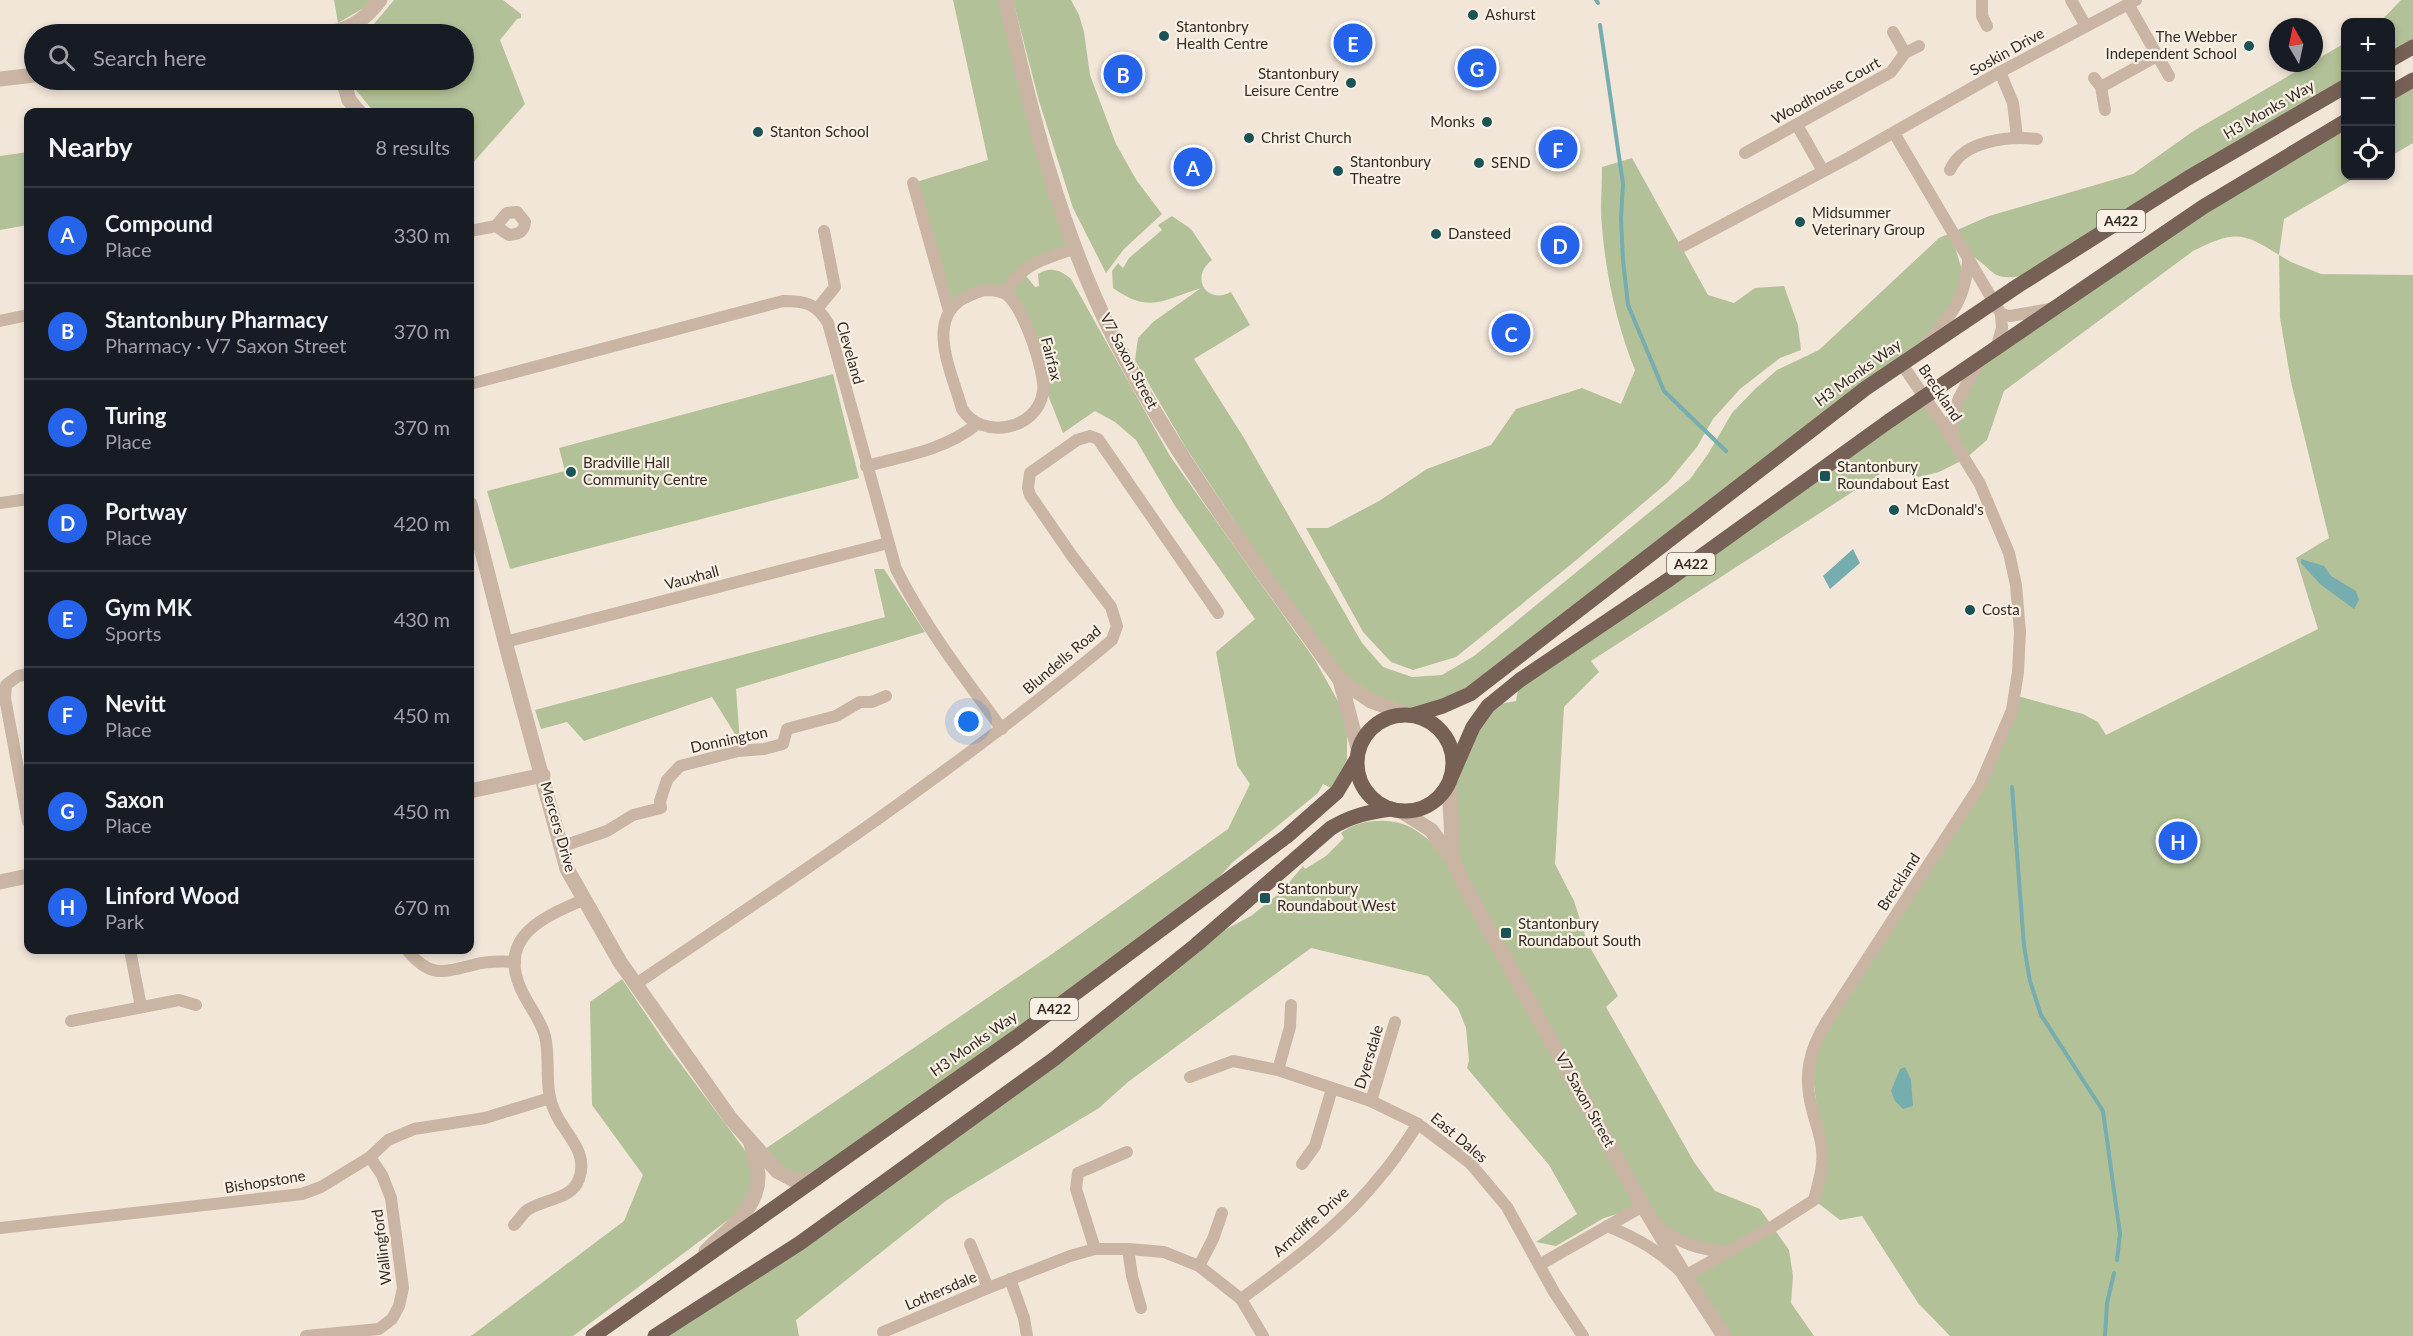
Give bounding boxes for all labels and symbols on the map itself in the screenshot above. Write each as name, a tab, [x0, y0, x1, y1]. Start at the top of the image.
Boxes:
place label: Ashurst	[1485, 5, 1536, 23]
marker: Ashurst	[1466, 8, 1480, 22]
place label: Stantonbry Health Centre	[1176, 17, 1268, 52]
north arrow	[2269, 18, 2323, 72]
pin: E	[1334, 20, 1372, 66]
street label: Soskin Drive	[1966, 23, 2047, 79]
place label: The Webber Independent School	[2106, 27, 2238, 62]
marker: Stantonbry Health Centre	[1157, 29, 1171, 43]
marker: The Webber Independent School	[2242, 39, 2256, 53]
pin: G	[1458, 46, 1496, 90]
pin: B	[1104, 52, 1142, 97]
street label: Woodhouse Court	[1768, 53, 1883, 127]
place label: Stantonbury Leisure Centre	[1244, 64, 1339, 99]
marker: Stantonbury Leisure Centre	[1344, 76, 1358, 90]
street label: H3 Monks Way	[2220, 76, 2317, 142]
place label: Monks	[1430, 112, 1475, 130]
marker: Monks	[1480, 115, 1494, 129]
place label: Stanton School	[770, 122, 869, 140]
marker: Stanton School	[751, 125, 765, 139]
pin: F	[1538, 126, 1578, 172]
place label: Christ Church	[1261, 128, 1352, 146]
marker: Christ Church	[1242, 131, 1256, 145]
pin: A	[1174, 144, 1212, 190]
place label: Stantonbury Theatre	[1350, 152, 1431, 187]
place label: SEND	[1491, 153, 1531, 171]
marker: SEND	[1472, 156, 1486, 170]
marker: Stantonbury Theatre	[1331, 164, 1345, 178]
place label: Midsummer Veterinary Group	[1812, 203, 1925, 238]
road number: A422	[2097, 210, 2145, 232]
marker: Midsummer Veterinary Group	[1793, 215, 1807, 229]
pin: D	[1540, 222, 1580, 268]
place label: Dansteed	[1448, 224, 1511, 242]
marker: Dansteed	[1429, 227, 1443, 241]
street label: V7 Saxon Street	[1097, 310, 1163, 412]
pin: C	[1492, 310, 1530, 356]
street label: Cleveland	[833, 319, 869, 386]
street label: Fairfax	[1038, 335, 1066, 383]
street label: H3 Monks Way	[1811, 335, 1904, 409]
street label: Breckland	[1915, 360, 1967, 424]
place label: Bradville Hall Community Centre	[583, 453, 708, 488]
place label: Stantonbury Roundabout East	[1837, 457, 1950, 492]
marker: Bradville Hall Community Centre	[564, 465, 578, 479]
marker: Stantonbury Roundabout East	[1818, 469, 1832, 483]
place label: McDonald's	[1906, 500, 1984, 518]
marker: McDonald's	[1887, 503, 1901, 517]
road number: A422	[1667, 553, 1715, 575]
street label: Vauxhall	[663, 561, 721, 593]
place label: Costa	[1982, 600, 2020, 618]
marker: Costa	[1963, 603, 1977, 617]
street label: Blundells Road	[1018, 621, 1104, 697]
your location	[954, 707, 983, 736]
street label: Donnington	[689, 722, 769, 756]
street label: Mercers Drive	[537, 779, 580, 874]
pin: H	[2158, 818, 2198, 864]
street label: Breckland	[1873, 849, 1923, 914]
place label: Stantonbury Roundabout West	[1277, 879, 1396, 914]
marker: Stantonbury Roundabout West	[1258, 891, 1272, 905]
place label: Stantonbury Roundabout South	[1518, 914, 1641, 949]
marker: Stantonbury Roundabout South	[1499, 926, 1513, 940]
road number: A422	[1030, 998, 1078, 1020]
street label: H3 Monks Way	[926, 1006, 1021, 1080]
street label: Dyersdale	[1350, 1022, 1386, 1091]
street label: V7 Saxon Street	[1552, 1049, 1620, 1151]
street label: East Dales	[1428, 1108, 1492, 1166]
street label: Bishopstone	[223, 1166, 307, 1196]
street label: Arncliffe Drive	[1269, 1183, 1352, 1260]
street label: Wallingford	[367, 1208, 395, 1286]
street label: Lothersdale	[902, 1267, 979, 1313]

